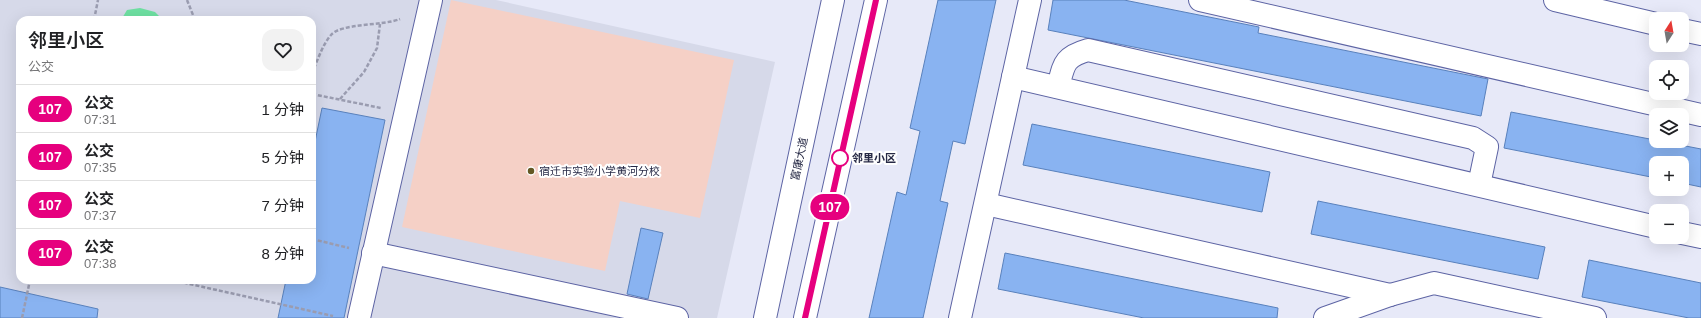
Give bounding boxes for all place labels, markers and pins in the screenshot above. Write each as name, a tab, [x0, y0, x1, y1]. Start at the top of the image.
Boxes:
marker: 邻里小区	[831, 149, 849, 167]
place label: 邻里小区	[852, 152, 896, 164]
place label: 宿迁市实验小学黄河分校	[539, 165, 660, 177]
marker: 宿迁市实验小学黄河分校	[526, 166, 536, 176]

